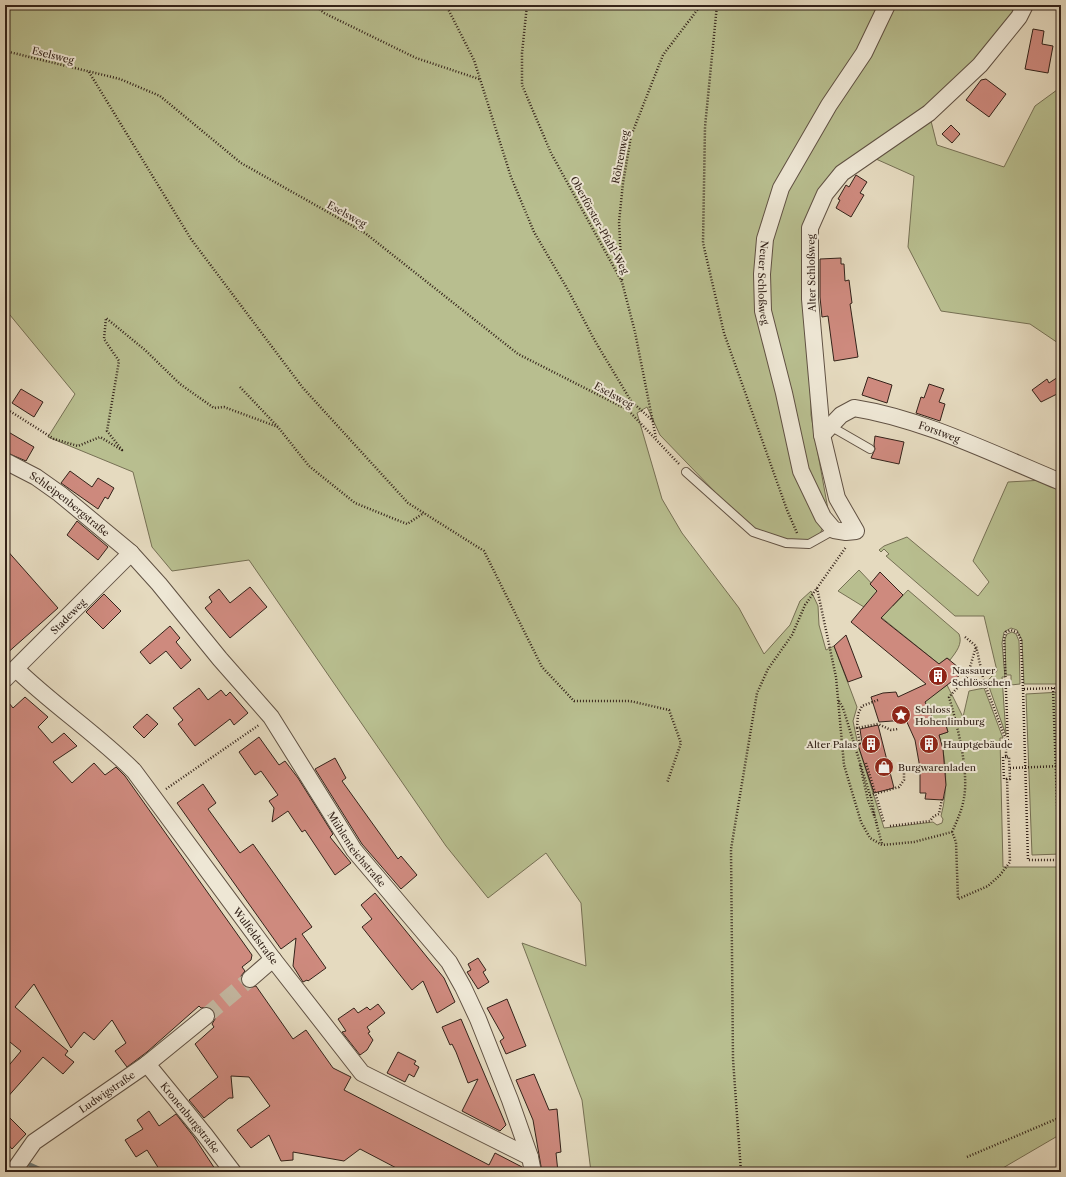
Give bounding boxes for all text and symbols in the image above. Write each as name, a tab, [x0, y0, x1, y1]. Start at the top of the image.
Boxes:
street label: Eselsweg	[30, 44, 76, 67]
street label: Röhrenweg	[609, 129, 632, 185]
street label: Oberförster-Pfahl-Weg	[567, 174, 632, 277]
street label: Eselsweg	[325, 198, 369, 231]
street label: Alter Schloßweg	[804, 233, 819, 313]
street label: Neuer Schloßweg	[755, 240, 772, 327]
street label: Eselsweg	[592, 379, 636, 412]
street label: Forstweg	[917, 419, 962, 446]
street label: Schleipenbergstraße	[27, 469, 112, 540]
street label: Stadeweg	[48, 595, 89, 637]
place label: Nassauer Schlösschen	[952, 664, 1011, 689]
building icon: Nassauer Schlösschen	[927, 665, 949, 687]
place label: Schloss Hohenlimburg	[915, 703, 985, 728]
place icon: Schloss Hohenlimburg	[890, 704, 912, 726]
building icon: Alter Palas	[860, 733, 882, 755]
building icon: Hauptgebäude	[918, 733, 940, 755]
place label: Alter Palas	[805, 738, 857, 751]
place label: Hauptgebäude	[943, 738, 1013, 751]
shop icon: Burgwarenladen	[873, 756, 895, 778]
place label: Burgwarenladen	[898, 761, 977, 774]
street label: Mühlenteichstraße	[325, 809, 389, 890]
street label: Wulfeldstraße	[230, 904, 281, 968]
street label: Ludwigstraße	[77, 1068, 138, 1116]
street label: Kronenburgstraße	[157, 1080, 223, 1156]

